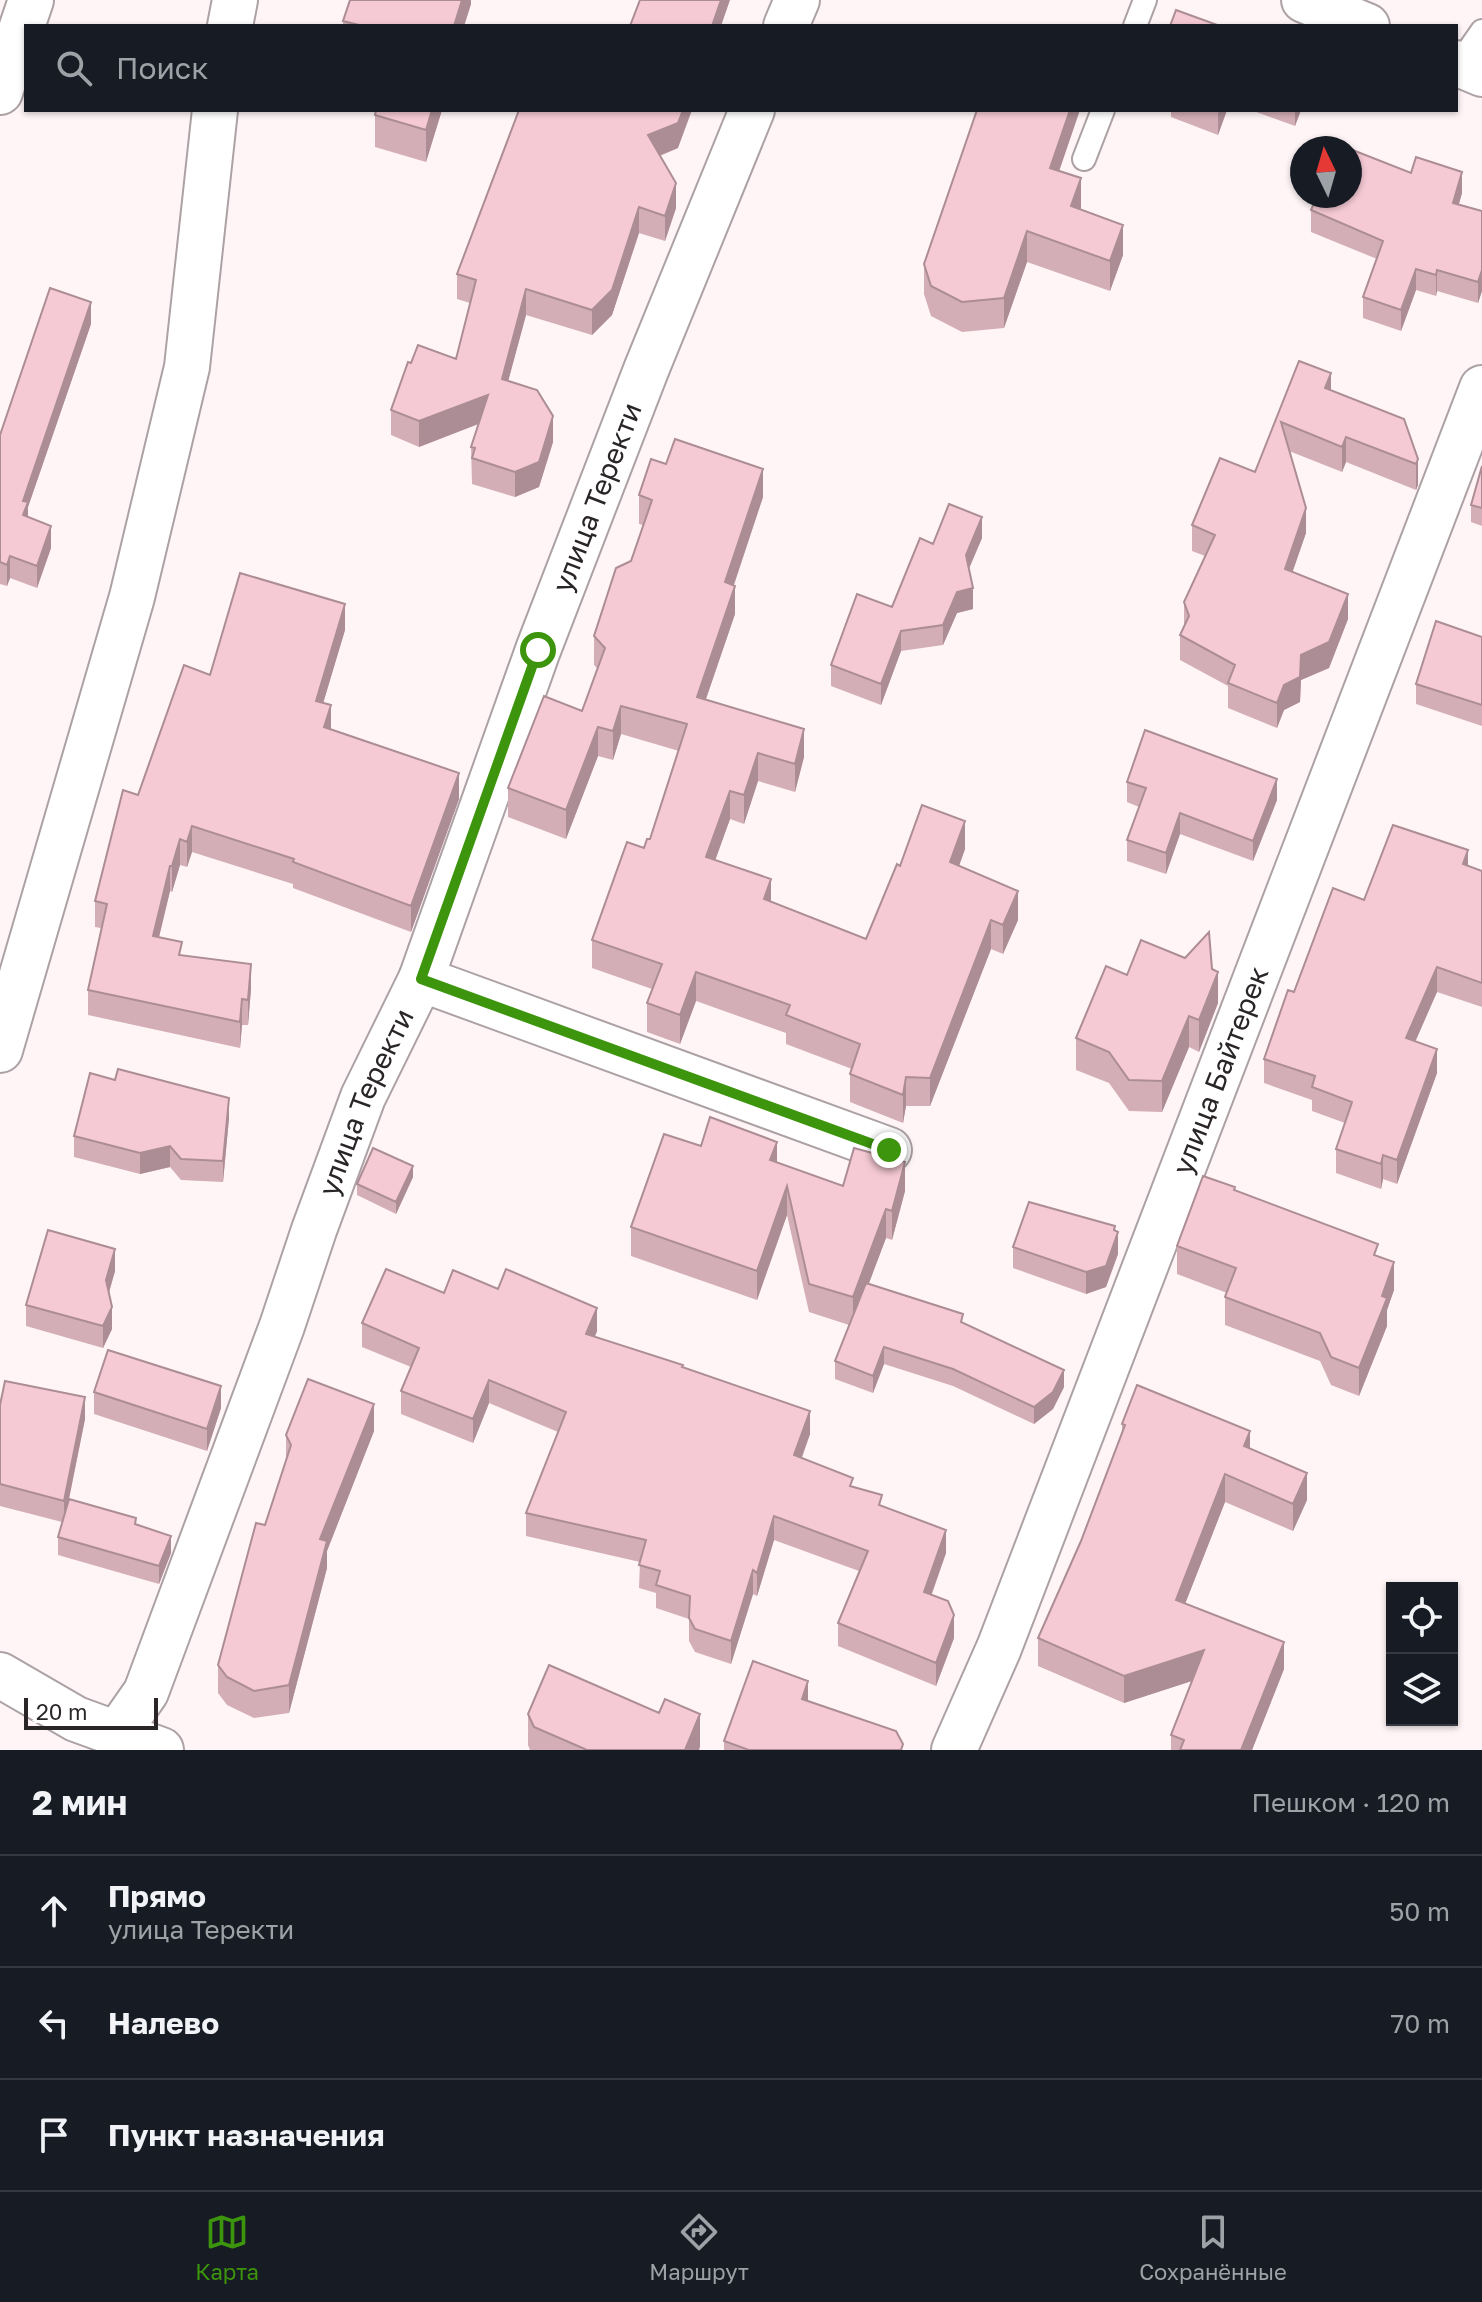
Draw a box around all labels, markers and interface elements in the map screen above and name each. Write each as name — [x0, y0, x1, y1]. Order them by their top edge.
search box — [24, 24, 1458, 112]
icon: search — [52, 46, 96, 90]
text: Поиск — [116, 50, 208, 86]
north arrow — [1290, 136, 1362, 208]
street label: улица Теректи — [545, 398, 648, 597]
route start — [520, 632, 556, 668]
street label: улица Байтерек — [1165, 962, 1275, 1179]
street label: улица Теректи — [311, 1003, 420, 1200]
route end — [871, 1132, 907, 1168]
map controls — [1386, 1582, 1458, 1726]
button: locate — [1386, 1582, 1458, 1654]
button: layers — [1386, 1654, 1458, 1726]
scale bar — [24, 1694, 158, 1730]
text: 20 m — [36, 1698, 87, 1725]
text: 2 мин — [32, 1782, 127, 1822]
text: Пешком · 120 m — [1251, 1787, 1450, 1818]
text: Прямо — [108, 1878, 206, 1914]
icon: ahead — [32, 1889, 76, 1933]
text: 50 m — [1389, 1896, 1450, 1927]
text: улица Теректи — [108, 1914, 294, 1945]
icon: left — [32, 2001, 76, 2045]
text: Налево — [108, 2005, 219, 2041]
text: 70 m — [1391, 2008, 1450, 2039]
icon: arrive — [32, 2113, 76, 2157]
text: Пункт назначения — [108, 2117, 385, 2153]
tab: Карта — [195, 2210, 259, 2285]
tab: Маршрут — [649, 2210, 749, 2285]
tab: Сохранённые — [1139, 2210, 1287, 2285]

